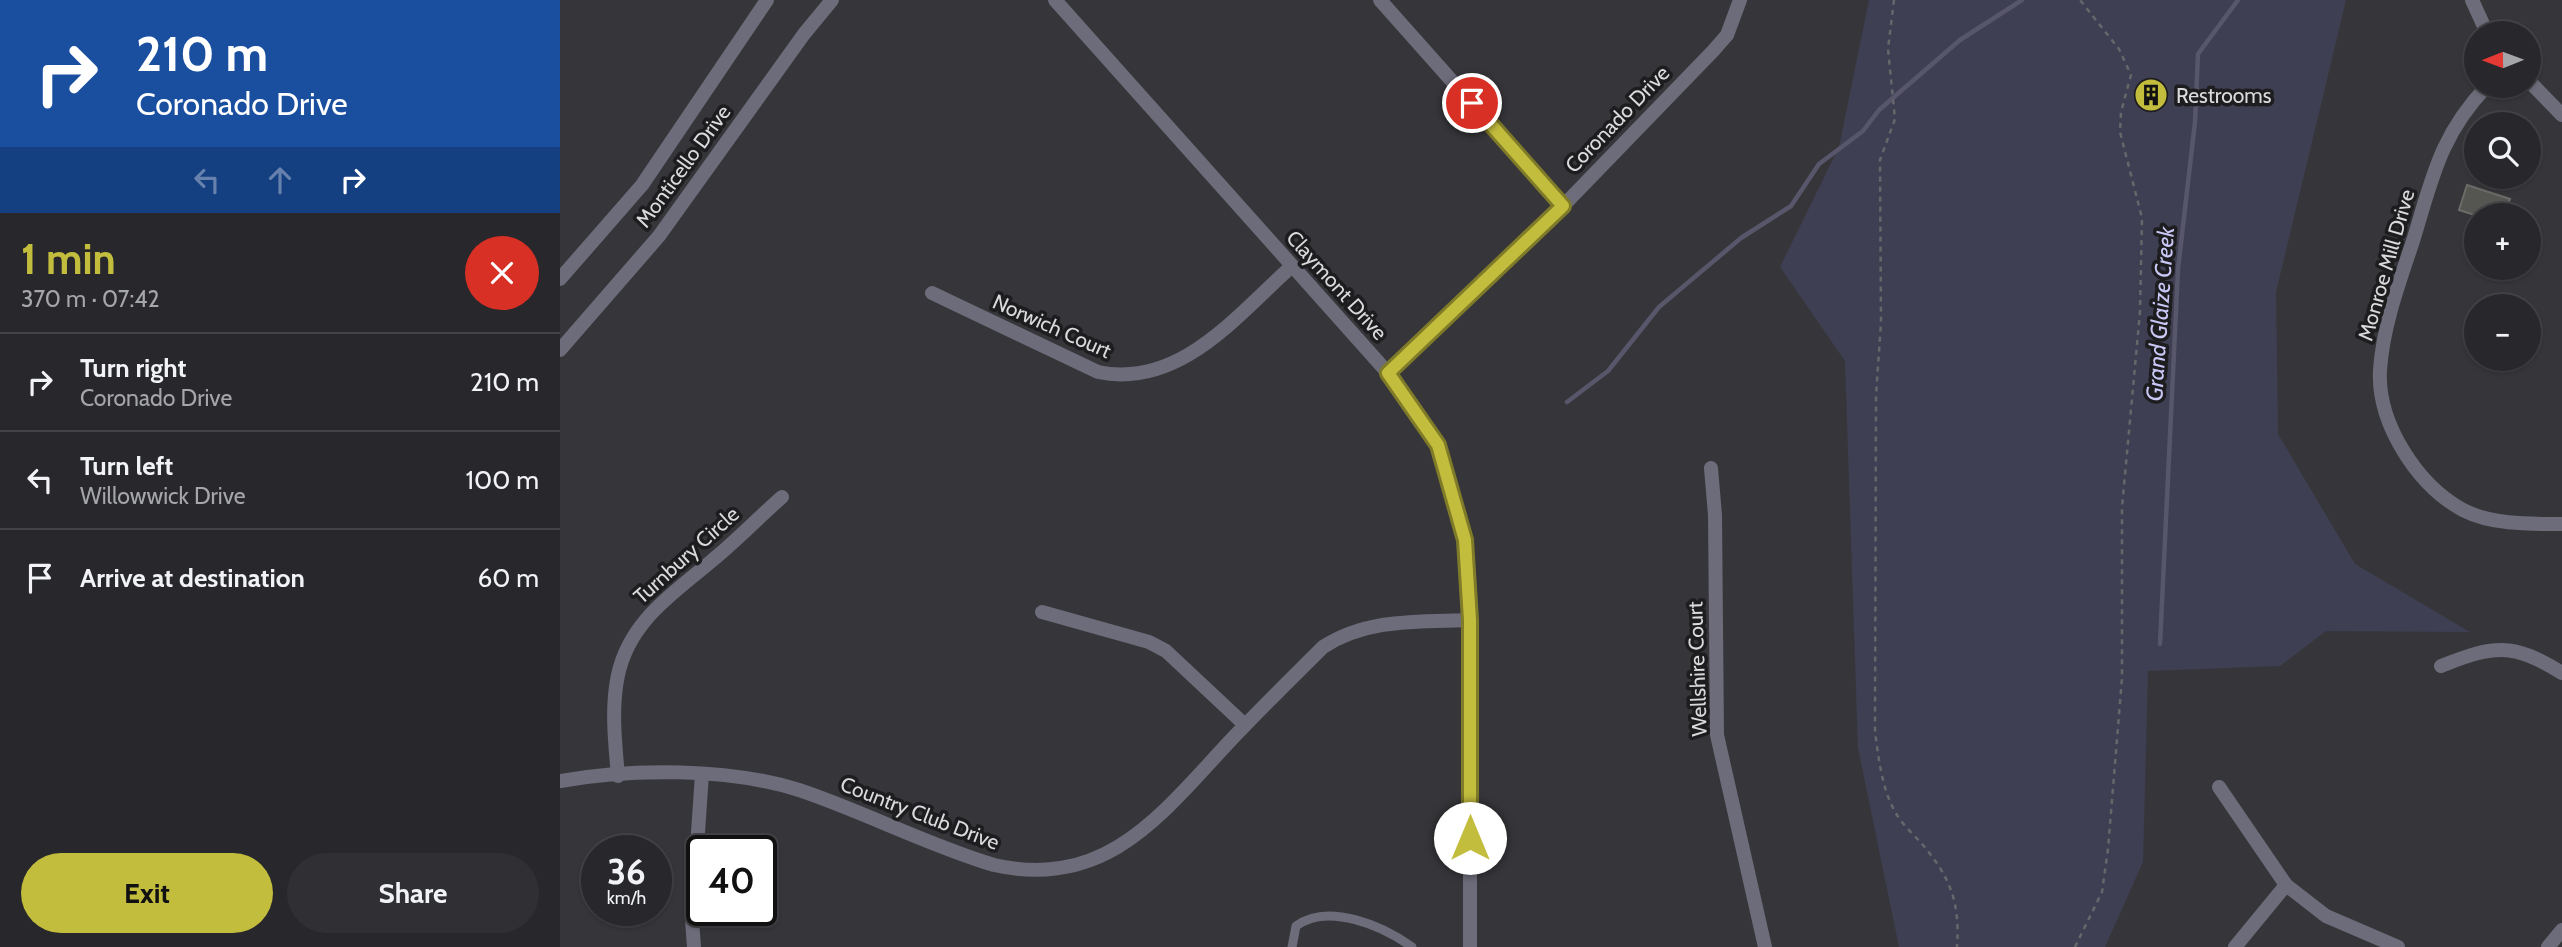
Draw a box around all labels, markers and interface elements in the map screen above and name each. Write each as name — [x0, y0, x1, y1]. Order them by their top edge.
north arrow — [2464, 21, 2541, 98]
map controls — [2464, 21, 2541, 371]
text: 210 m — [136, 24, 268, 83]
icon: right — [21, 28, 112, 119]
street label: Coronado Drive — [1560, 60, 1674, 178]
pin — [1442, 73, 1502, 133]
building icon: Restrooms — [2132, 76, 2170, 114]
place label: Restrooms — [2176, 83, 2272, 108]
text: Coronado Drive — [136, 84, 348, 123]
icon: arrive — [1453, 84, 1491, 122]
street label: Monticello Drive — [630, 100, 736, 232]
button: search — [2464, 112, 2541, 189]
icon: left — [188, 161, 226, 199]
icon: ahead — [261, 161, 299, 199]
icon: right — [334, 161, 372, 199]
street label: Monroe Mill Drive — [2352, 186, 2420, 344]
button: + — [2464, 203, 2541, 280]
street label: Claymont Drive — [1281, 225, 1393, 345]
water label: Grand Glaize Creek — [2140, 225, 2180, 402]
text: 1 min — [21, 233, 116, 285]
button: close — [465, 236, 539, 310]
text: 370 m · 07:42 — [21, 285, 160, 313]
street label: Norwich Court — [989, 289, 1115, 363]
button: − — [2464, 294, 2541, 371]
text: Turn right — [80, 352, 186, 384]
icon: right — [21, 363, 59, 401]
text: 210 m — [470, 366, 539, 398]
text: Coronado Drive — [80, 384, 232, 412]
text: Turn left — [80, 450, 173, 482]
icon: left — [21, 461, 59, 499]
text: 100 m — [466, 464, 539, 496]
text: Willowwick Drive — [80, 482, 246, 510]
street label: Turnbury Circle — [628, 501, 744, 609]
icon: arrive — [21, 559, 59, 597]
text: Arrive at destination — [80, 562, 305, 594]
text: 60 m — [477, 562, 539, 594]
street label: Wellshire Court — [1682, 601, 1712, 737]
street label: Country Club Drive — [837, 771, 1003, 855]
position arrow — [1433, 801, 1507, 875]
speed limit sign: 40 — [686, 835, 777, 926]
text: 36 — [607, 850, 646, 893]
button: Exit — [21, 853, 273, 933]
button: Share — [287, 853, 539, 933]
text: km/h — [607, 887, 646, 909]

